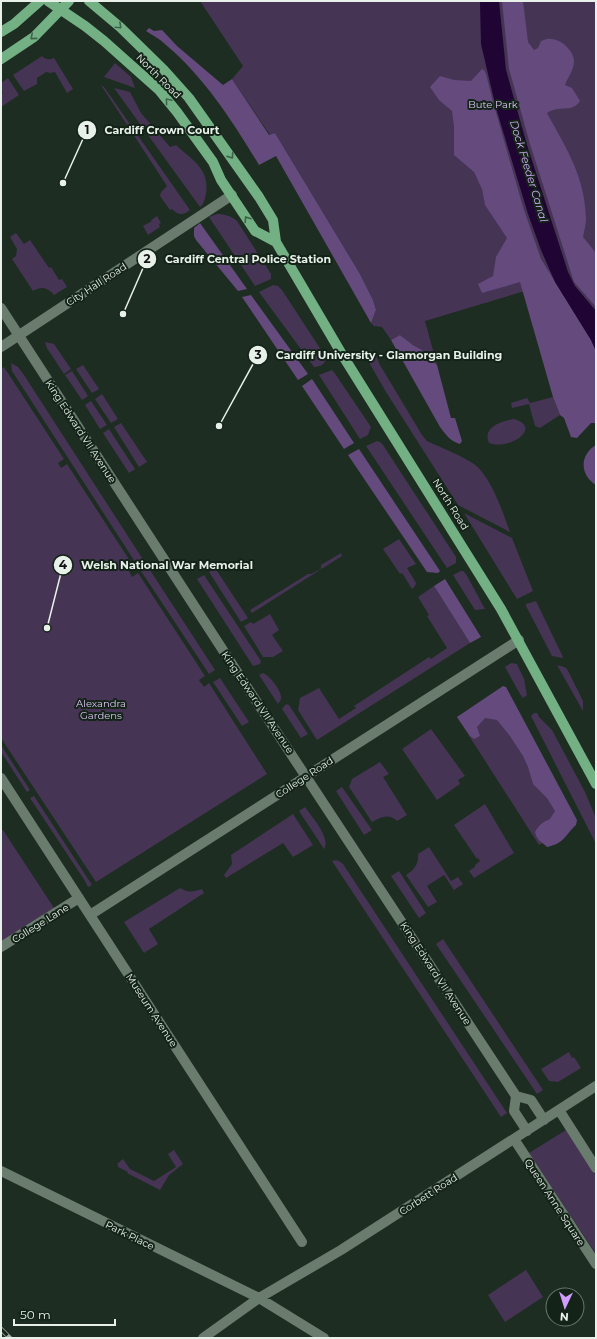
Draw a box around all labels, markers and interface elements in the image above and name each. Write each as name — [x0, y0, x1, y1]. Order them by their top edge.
one-way arrow — [114, 21, 122, 29]
one-way arrow — [30, 33, 38, 40]
street label: North Road — [133, 51, 184, 102]
park label: Bute Park — [468, 98, 518, 111]
one-way arrow — [166, 99, 173, 106]
callout: Cardiff Crown Court — [77, 118, 227, 141]
water label: Dock Feeder Canal — [507, 118, 551, 224]
text: 1 — [85, 122, 89, 137]
text: Cardiff Crown Court — [105, 123, 220, 137]
one-way arrow — [226, 151, 233, 158]
one-way arrow — [244, 216, 252, 223]
callout: Cardiff Central Police Station — [137, 248, 339, 271]
text: 2 — [143, 251, 151, 266]
text: Cardiff Central Police Station — [165, 252, 331, 266]
street label: City Hall Road — [64, 260, 129, 309]
callout: Cardiff University - Glamorgan Building — [248, 343, 510, 366]
text: 3 — [253, 347, 262, 362]
text: Cardiff University - Glamorgan Building — [276, 348, 502, 362]
street label: King Edward VII Avenue — [42, 377, 119, 485]
street label: North Road — [430, 476, 471, 532]
callout: Welsh National War Memorial — [53, 553, 261, 576]
text: 4 — [59, 557, 68, 572]
text: Welsh National War Memorial — [81, 558, 253, 572]
street label: King Edward VII Avenue — [219, 649, 297, 756]
park label: Alexandra Gardens — [76, 697, 126, 722]
street label: College Road — [273, 754, 336, 801]
street label: College Lane — [9, 901, 71, 946]
street label: King Edward VII Avenue — [397, 919, 474, 1027]
street label: Museum Avenue — [123, 971, 180, 1049]
street label: Queen Anne Square — [522, 1156, 588, 1248]
street label: Corbett Road — [397, 1171, 460, 1218]
street label: Park Place — [103, 1218, 156, 1253]
north arrow — [545, 1287, 585, 1327]
scale bar — [14, 1301, 115, 1327]
text: 50 m — [20, 1307, 51, 1322]
text: N — [559, 1310, 569, 1324]

